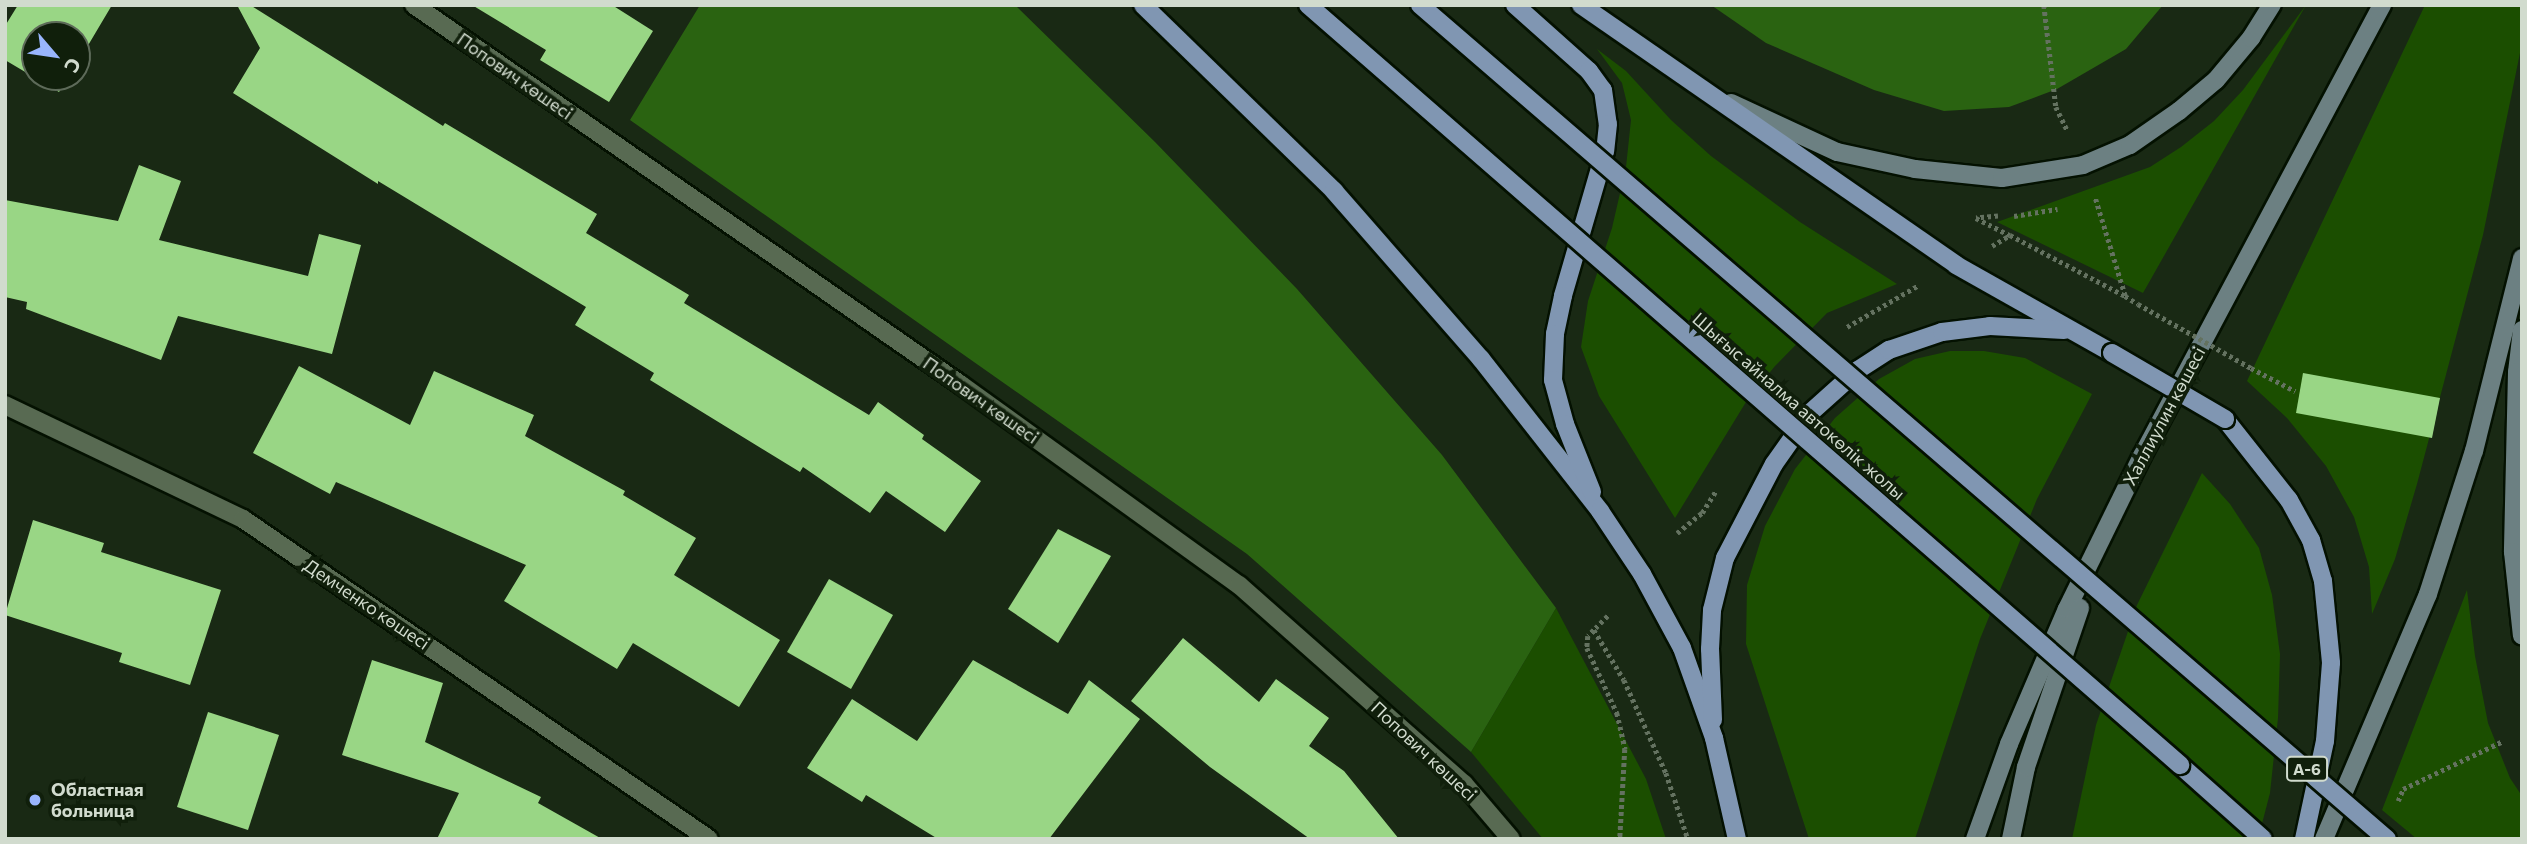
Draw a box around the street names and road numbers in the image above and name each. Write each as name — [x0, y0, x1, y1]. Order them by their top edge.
street label: Попович көшесі — [453, 28, 577, 124]
street label: Шығыс айналма автокөлік жолы — [1688, 308, 1910, 504]
street label: Халлиулин көшесі — [2118, 343, 2210, 489]
street label: Попович көшесі — [919, 352, 1043, 448]
street label: Демченко көшесі — [300, 554, 434, 654]
street label: Попович көшесі — [1367, 697, 1481, 805]
road number: A-6 — [2286, 756, 2328, 782]

